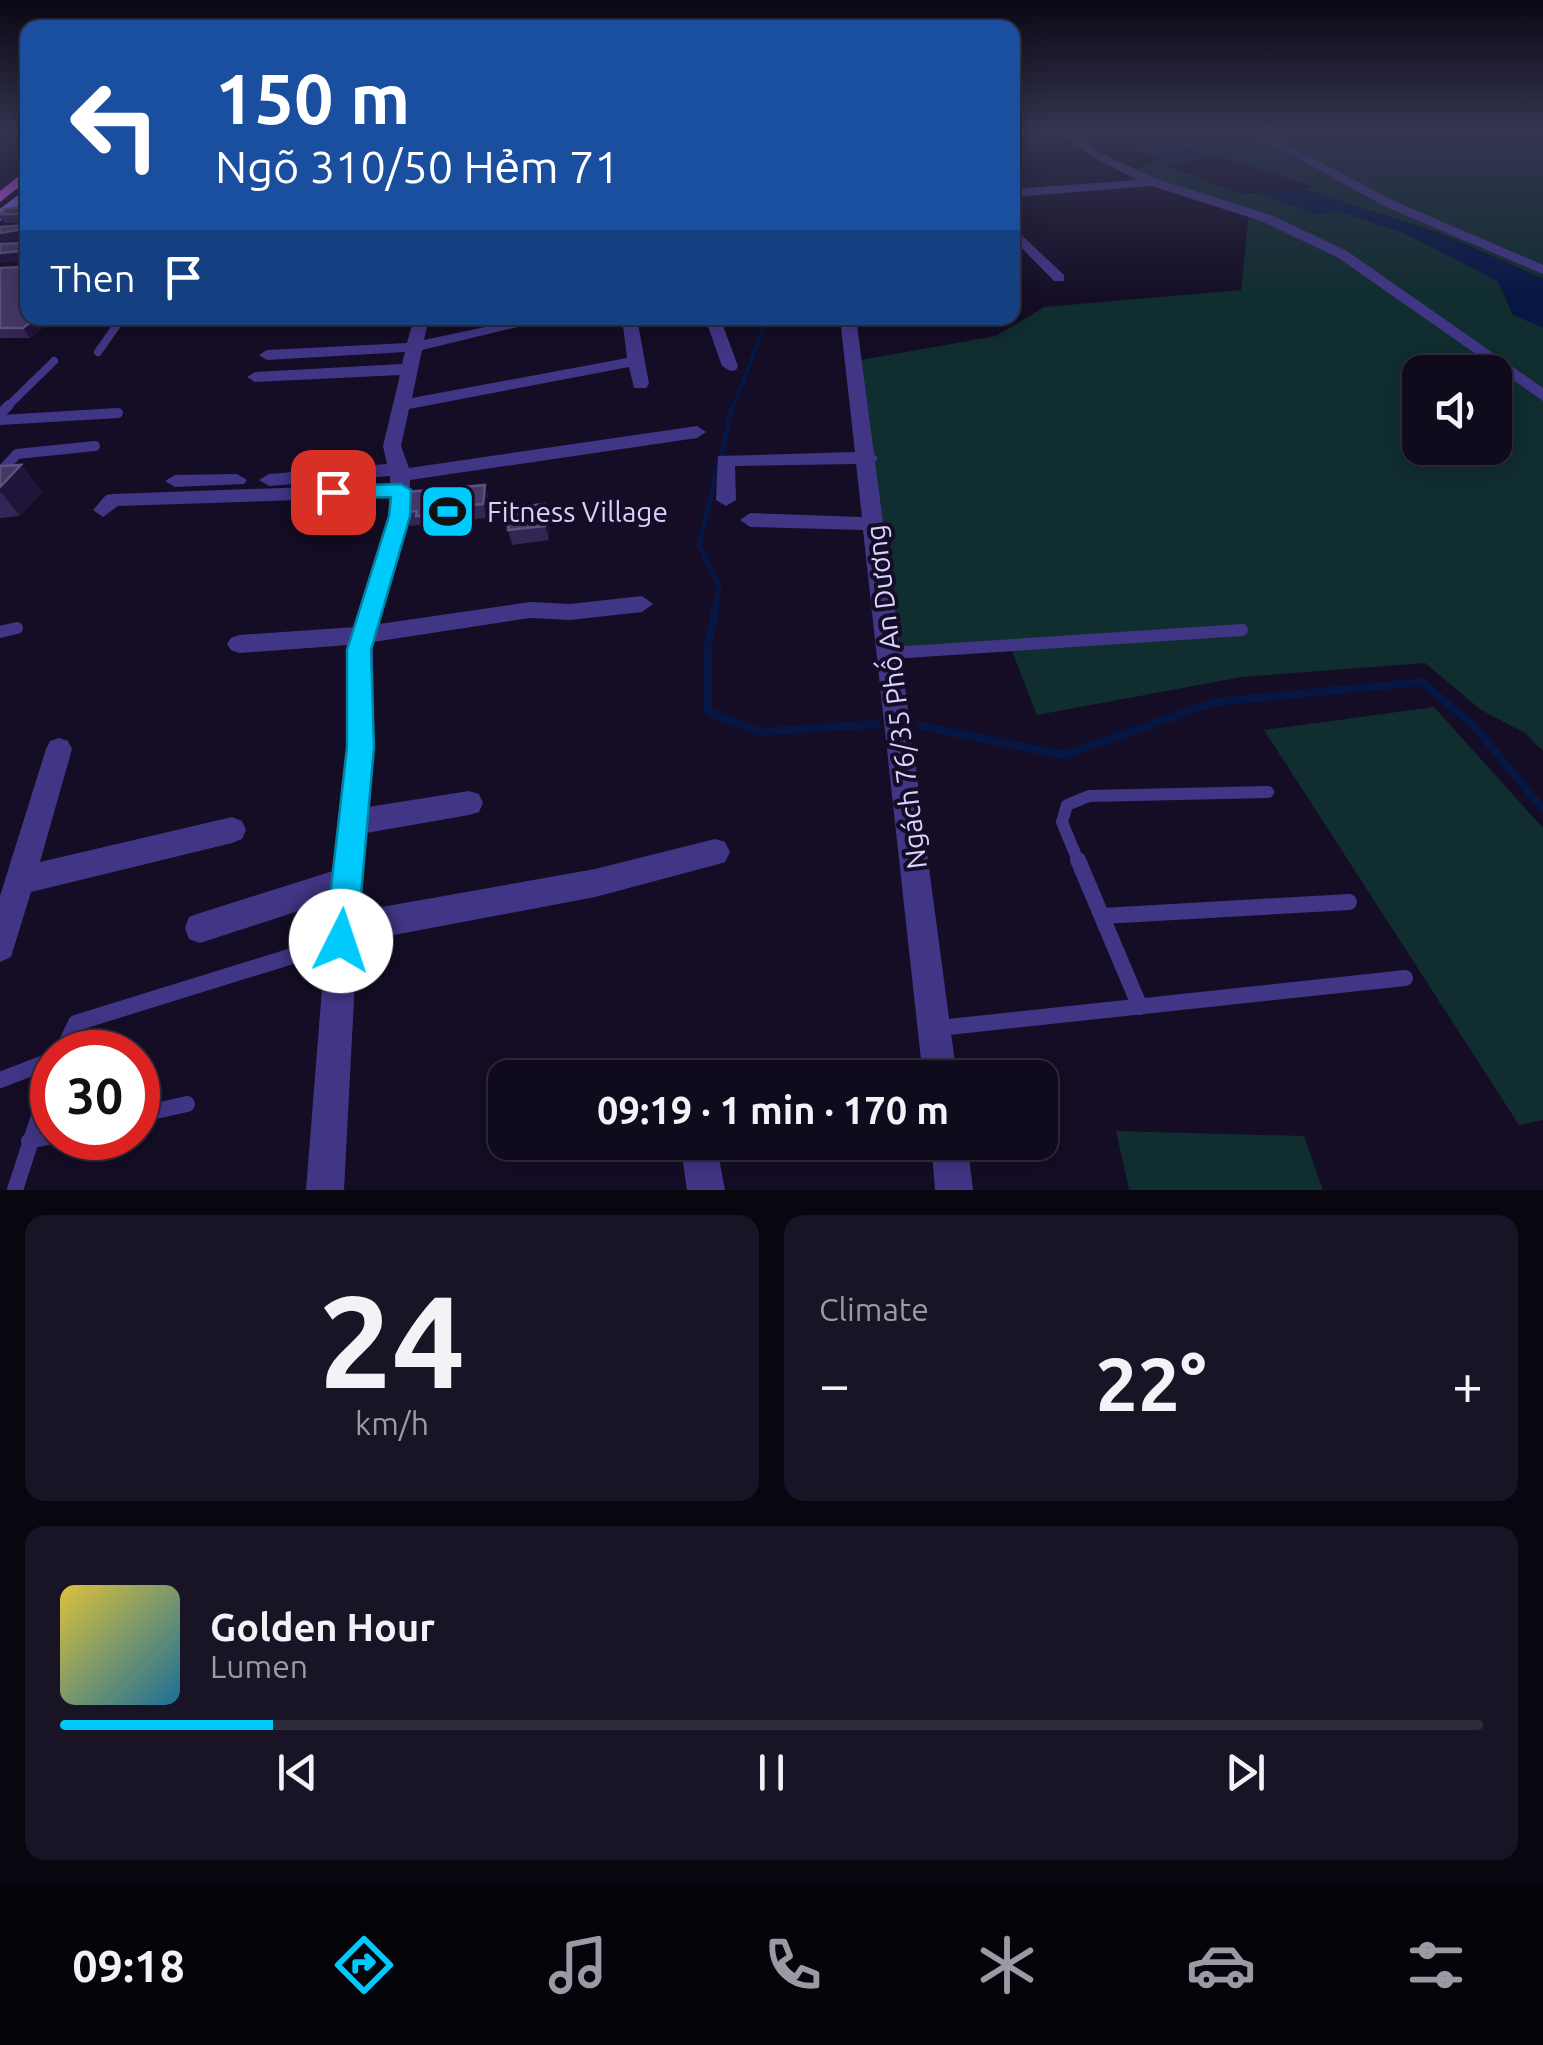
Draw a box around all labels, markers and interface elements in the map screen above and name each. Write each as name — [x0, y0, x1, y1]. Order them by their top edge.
text: 150 m — [215, 59, 410, 137]
icon: left — [50, 60, 180, 190]
text: Ngõ 310/50 Hẻm 71 — [215, 141, 620, 192]
icon: arrive — [156, 250, 211, 305]
text: Then — [50, 257, 136, 299]
map controls — [1402, 355, 1512, 465]
button: sound — [1402, 355, 1512, 465]
pin — [291, 450, 376, 535]
icon: arrive — [306, 465, 361, 520]
sports icon: Fitness Village — [418, 482, 478, 542]
place label: Fitness Village — [487, 496, 668, 527]
street label: Ngách 76/35 Phố An Dương — [856, 523, 932, 871]
position arrow — [289, 889, 393, 993]
speed limit sign: 30 — [30, 1030, 160, 1160]
text: 09:19 · 1 min · 170 m — [597, 1089, 949, 1131]
text: 24 — [319, 1267, 465, 1413]
text: Climate — [819, 1291, 929, 1327]
text: 22° — [1095, 1341, 1207, 1425]
text: − — [819, 1353, 850, 1414]
text: + — [1452, 1353, 1483, 1414]
text: km/h — [355, 1405, 429, 1441]
text: Golden Hour — [210, 1606, 435, 1648]
text: Lumen — [210, 1648, 308, 1684]
icon: previous — [270, 1745, 325, 1800]
icon: pause — [744, 1745, 799, 1800]
icon: next — [1218, 1745, 1273, 1800]
icon: directions — [329, 1930, 399, 2000]
icon: music — [543, 1930, 613, 2000]
icon: phone — [758, 1930, 828, 2000]
icon: climate — [972, 1930, 1042, 2000]
icon: car — [1186, 1930, 1256, 2000]
icon: filters — [1401, 1930, 1471, 2000]
text: 09:18 — [72, 1940, 185, 1991]

